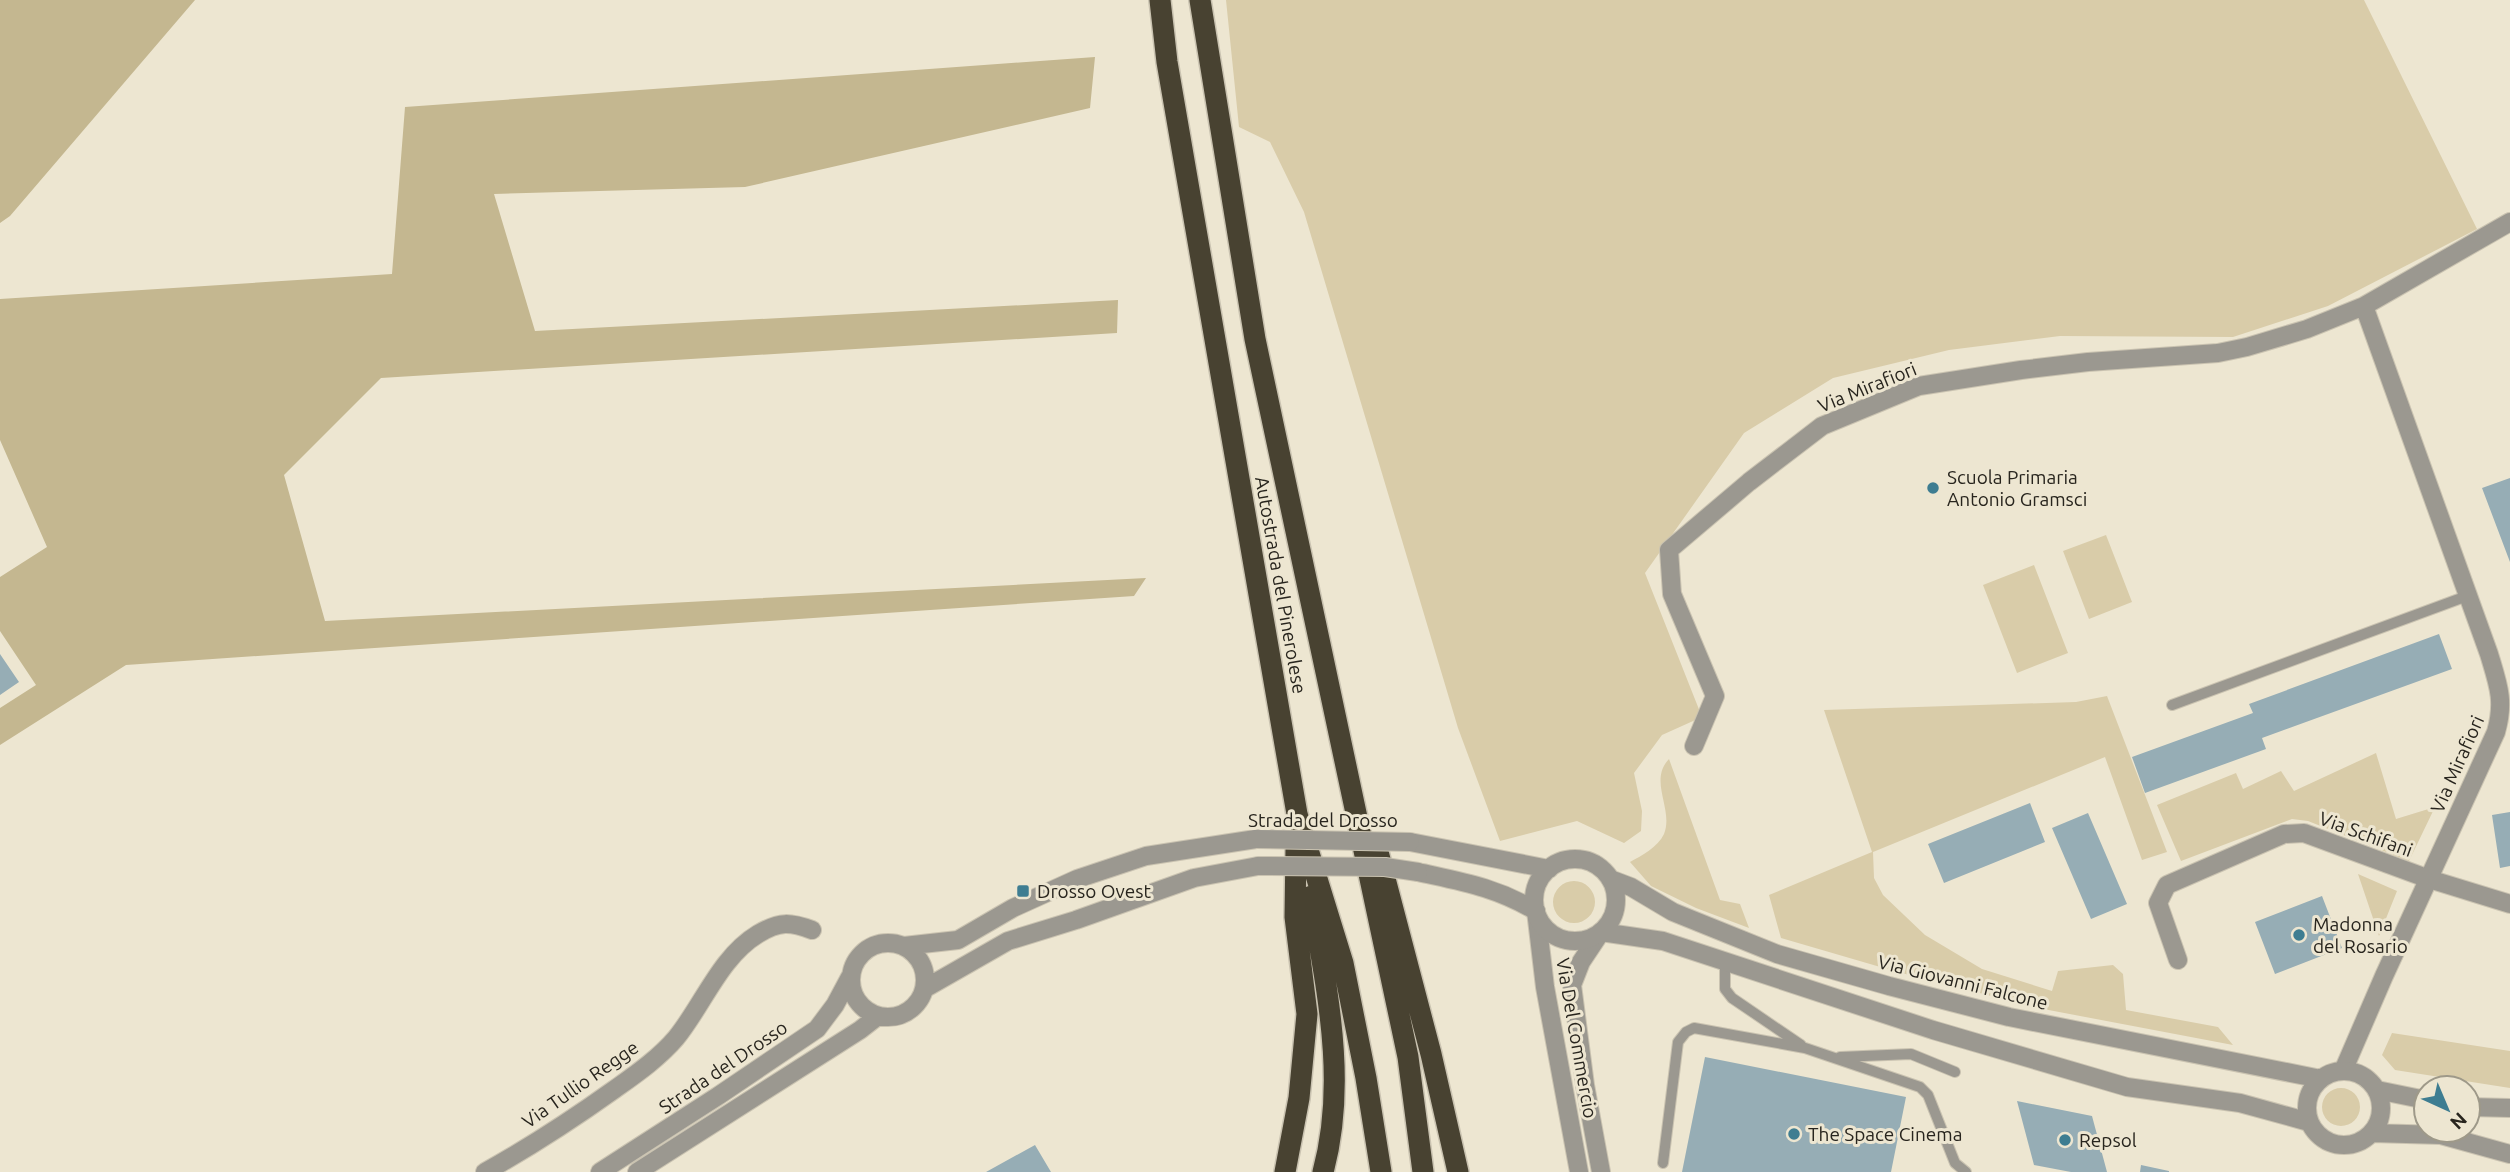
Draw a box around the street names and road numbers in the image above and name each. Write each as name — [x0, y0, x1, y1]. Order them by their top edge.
street label: Via Mirafiori — [1815, 357, 1919, 417]
street label: Autostrada del Pinerolese — [1251, 475, 1311, 695]
street label: Via Mirafiori — [2426, 712, 2488, 816]
street label: Via Schifani — [2316, 807, 2416, 861]
street label: Strada del Drosso — [1248, 809, 1398, 831]
street label: Via Giovanni Falcone — [1876, 950, 2050, 1014]
street label: Via Del Commercio — [1552, 956, 1602, 1120]
street label: Strada del Drosso — [655, 1016, 791, 1118]
street label: Via Tullio Regge — [518, 1036, 642, 1132]

